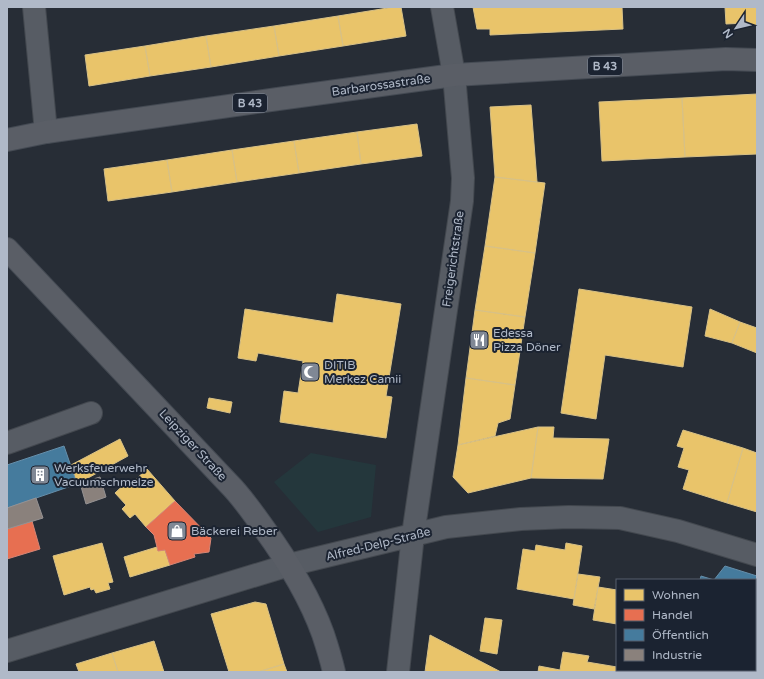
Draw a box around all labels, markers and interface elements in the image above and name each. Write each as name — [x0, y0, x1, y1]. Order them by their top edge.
north arrow — [716, 8, 756, 48]
text: N — [720, 26, 736, 41]
road number: B 43 — [588, 57, 622, 75]
street label: Barbarossastraße — [331, 71, 432, 99]
road number: B 43 — [233, 94, 267, 112]
street label: Freigerichtstraße — [439, 210, 467, 308]
place label: Edessa Pizza Döner — [493, 326, 561, 354]
restaurant icon: Edessa Pizza Döner — [468, 329, 490, 351]
place label: DITIB Merkez Camii — [324, 358, 401, 386]
mosque icon: DITIB Merkez Camii — [299, 361, 321, 383]
street label: Leipziger Straße — [156, 406, 230, 484]
place label: Werksfeuerwehr Vacuumschmelze — [54, 461, 154, 489]
building icon: Werksfeuerwehr Vacuumschmelze — [29, 464, 51, 486]
shop icon: Bäckerei Reber — [166, 520, 188, 542]
place label: Bäckerei Reber — [191, 524, 278, 538]
street label: Alfred-Delp-Straße — [324, 524, 432, 564]
legend — [616, 579, 756, 671]
text: Wohnen — [652, 588, 700, 602]
text: Handel — [652, 608, 692, 622]
text: Öffentlich — [652, 628, 709, 642]
text: Industrie — [652, 648, 702, 662]

